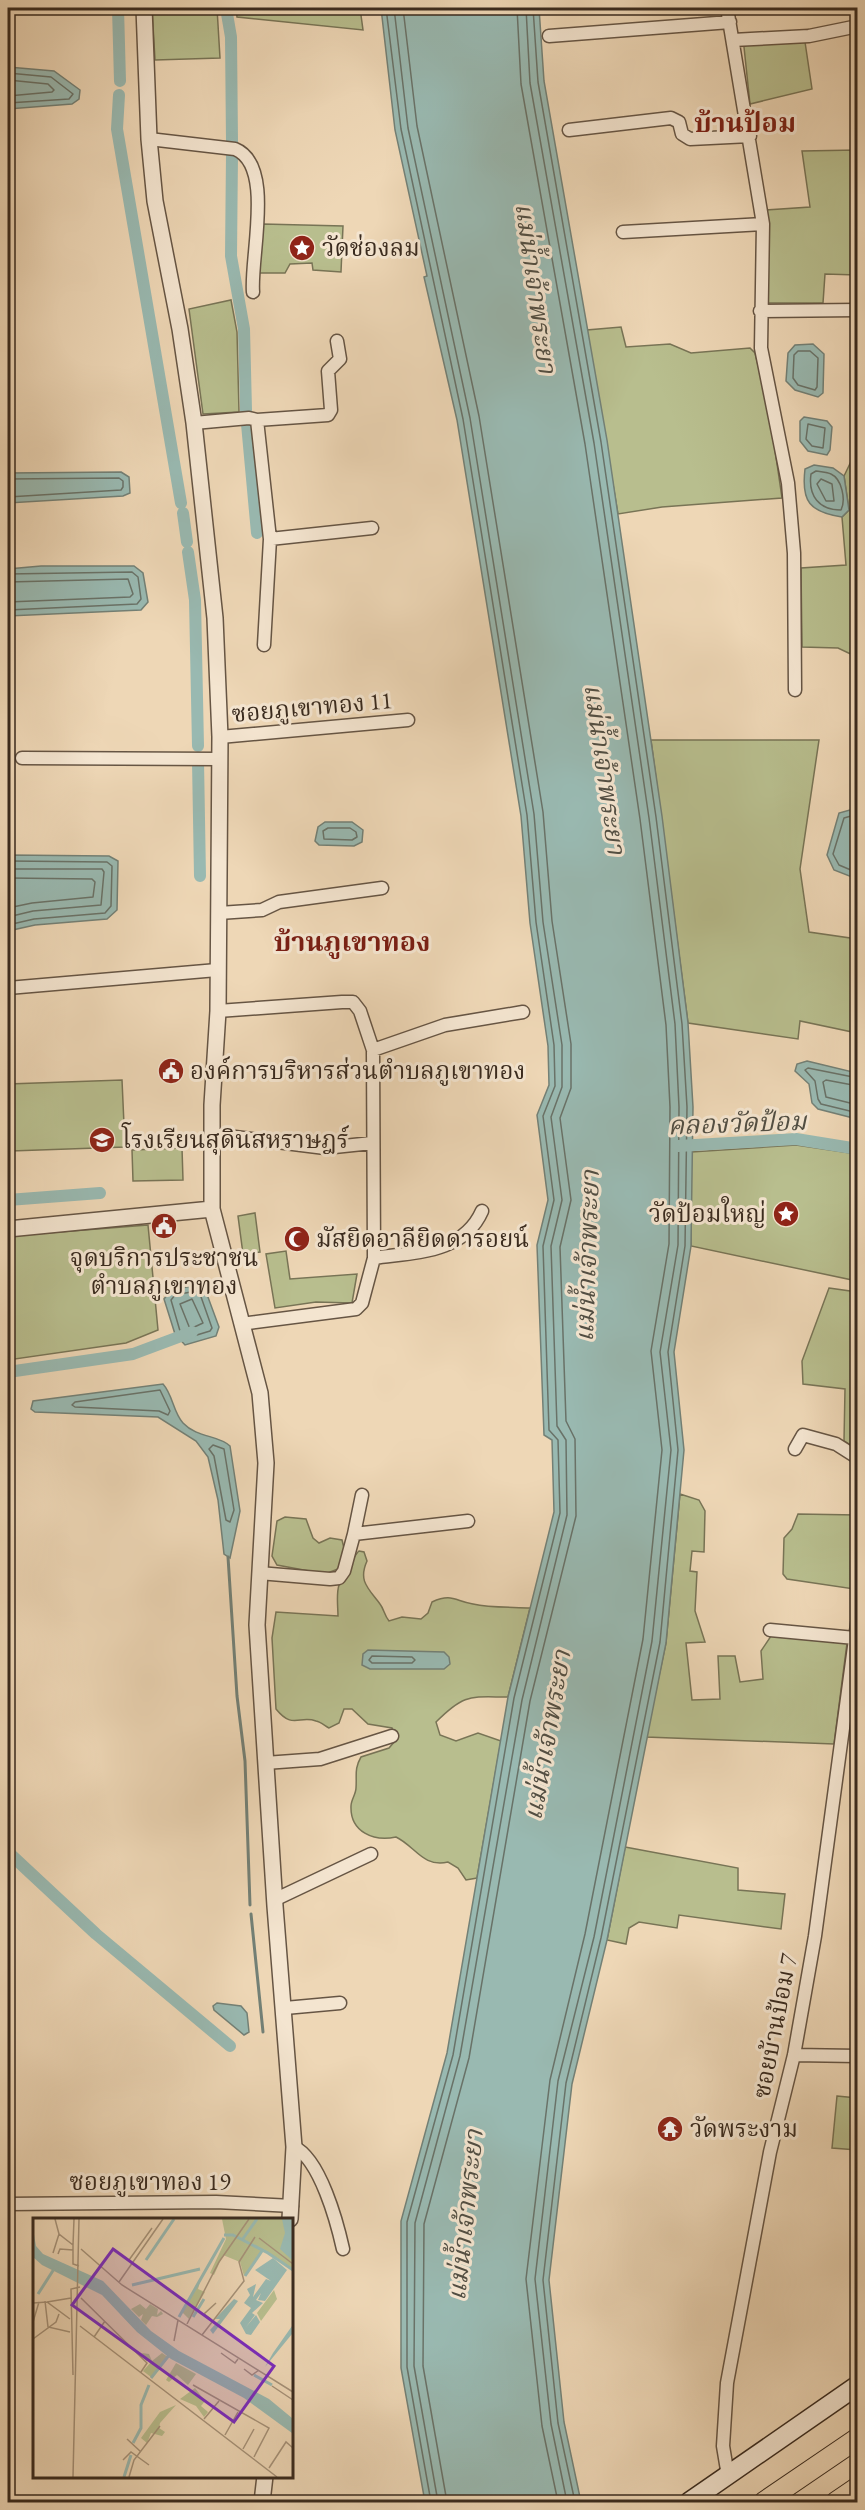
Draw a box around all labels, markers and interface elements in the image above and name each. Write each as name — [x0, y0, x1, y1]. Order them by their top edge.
district label: บ้านป้อม — [694, 105, 796, 140]
water label: แม่น้ำเจ้าพระยา — [507, 200, 567, 377]
place label: วัดช่องลม — [322, 232, 420, 263]
place icon: วัดช่องลม — [287, 233, 317, 263]
water label: แม่น้ำเจ้าพระยา — [576, 681, 636, 858]
street label: ซอยภูเขาทอง 11 — [230, 684, 394, 729]
district label: บ้านภูเขาทอง — [274, 924, 430, 960]
place label: องค์การบริหารส่วนตำบลภูเขาทอง — [190, 1055, 525, 1086]
public building icon: องค์การบริหารส่วนตำบลภูเขาทอง — [156, 1056, 186, 1086]
water label: คลองวัดป้อม — [667, 1104, 808, 1142]
place label: โรงเรียนสุดินสหราษฎร์ — [121, 1122, 349, 1155]
school or university icon: โรงเรียนสุดินสหราษฎร์ — [87, 1125, 117, 1155]
water label: แม่น้ำเจ้าพระยา — [565, 1168, 607, 1342]
place label: วัดป้อมใหญ่ — [649, 1196, 766, 1229]
place icon: วัดป้อมใหญ่ — [771, 1199, 801, 1229]
public building icon: จุดบริการประชาชน ตำบลภูเขาทอง — [149, 1211, 179, 1241]
place label: มัสยิดอาลียิดดารอยน์ — [316, 1223, 529, 1254]
mosque icon: มัสยิดอาลียิดดารอยน์ — [282, 1224, 312, 1254]
place label: จุดบริการประชาชน ตำบลภูเขาทอง — [70, 1242, 258, 1301]
water label: แม่น้ำเจ้าพระยา — [513, 1646, 579, 1823]
street label: ซอยบ้านป้อม 7 — [745, 1950, 804, 2101]
place label: วัดพระงาม — [690, 2113, 798, 2144]
temple icon: วัดพระงาม — [655, 2114, 685, 2144]
water label: แม่น้ำเจ้าพระยา — [437, 2126, 491, 2302]
street label: ซอยภูเขาทอง 19 — [69, 2166, 231, 2197]
inset map — [33, 2218, 292, 2477]

